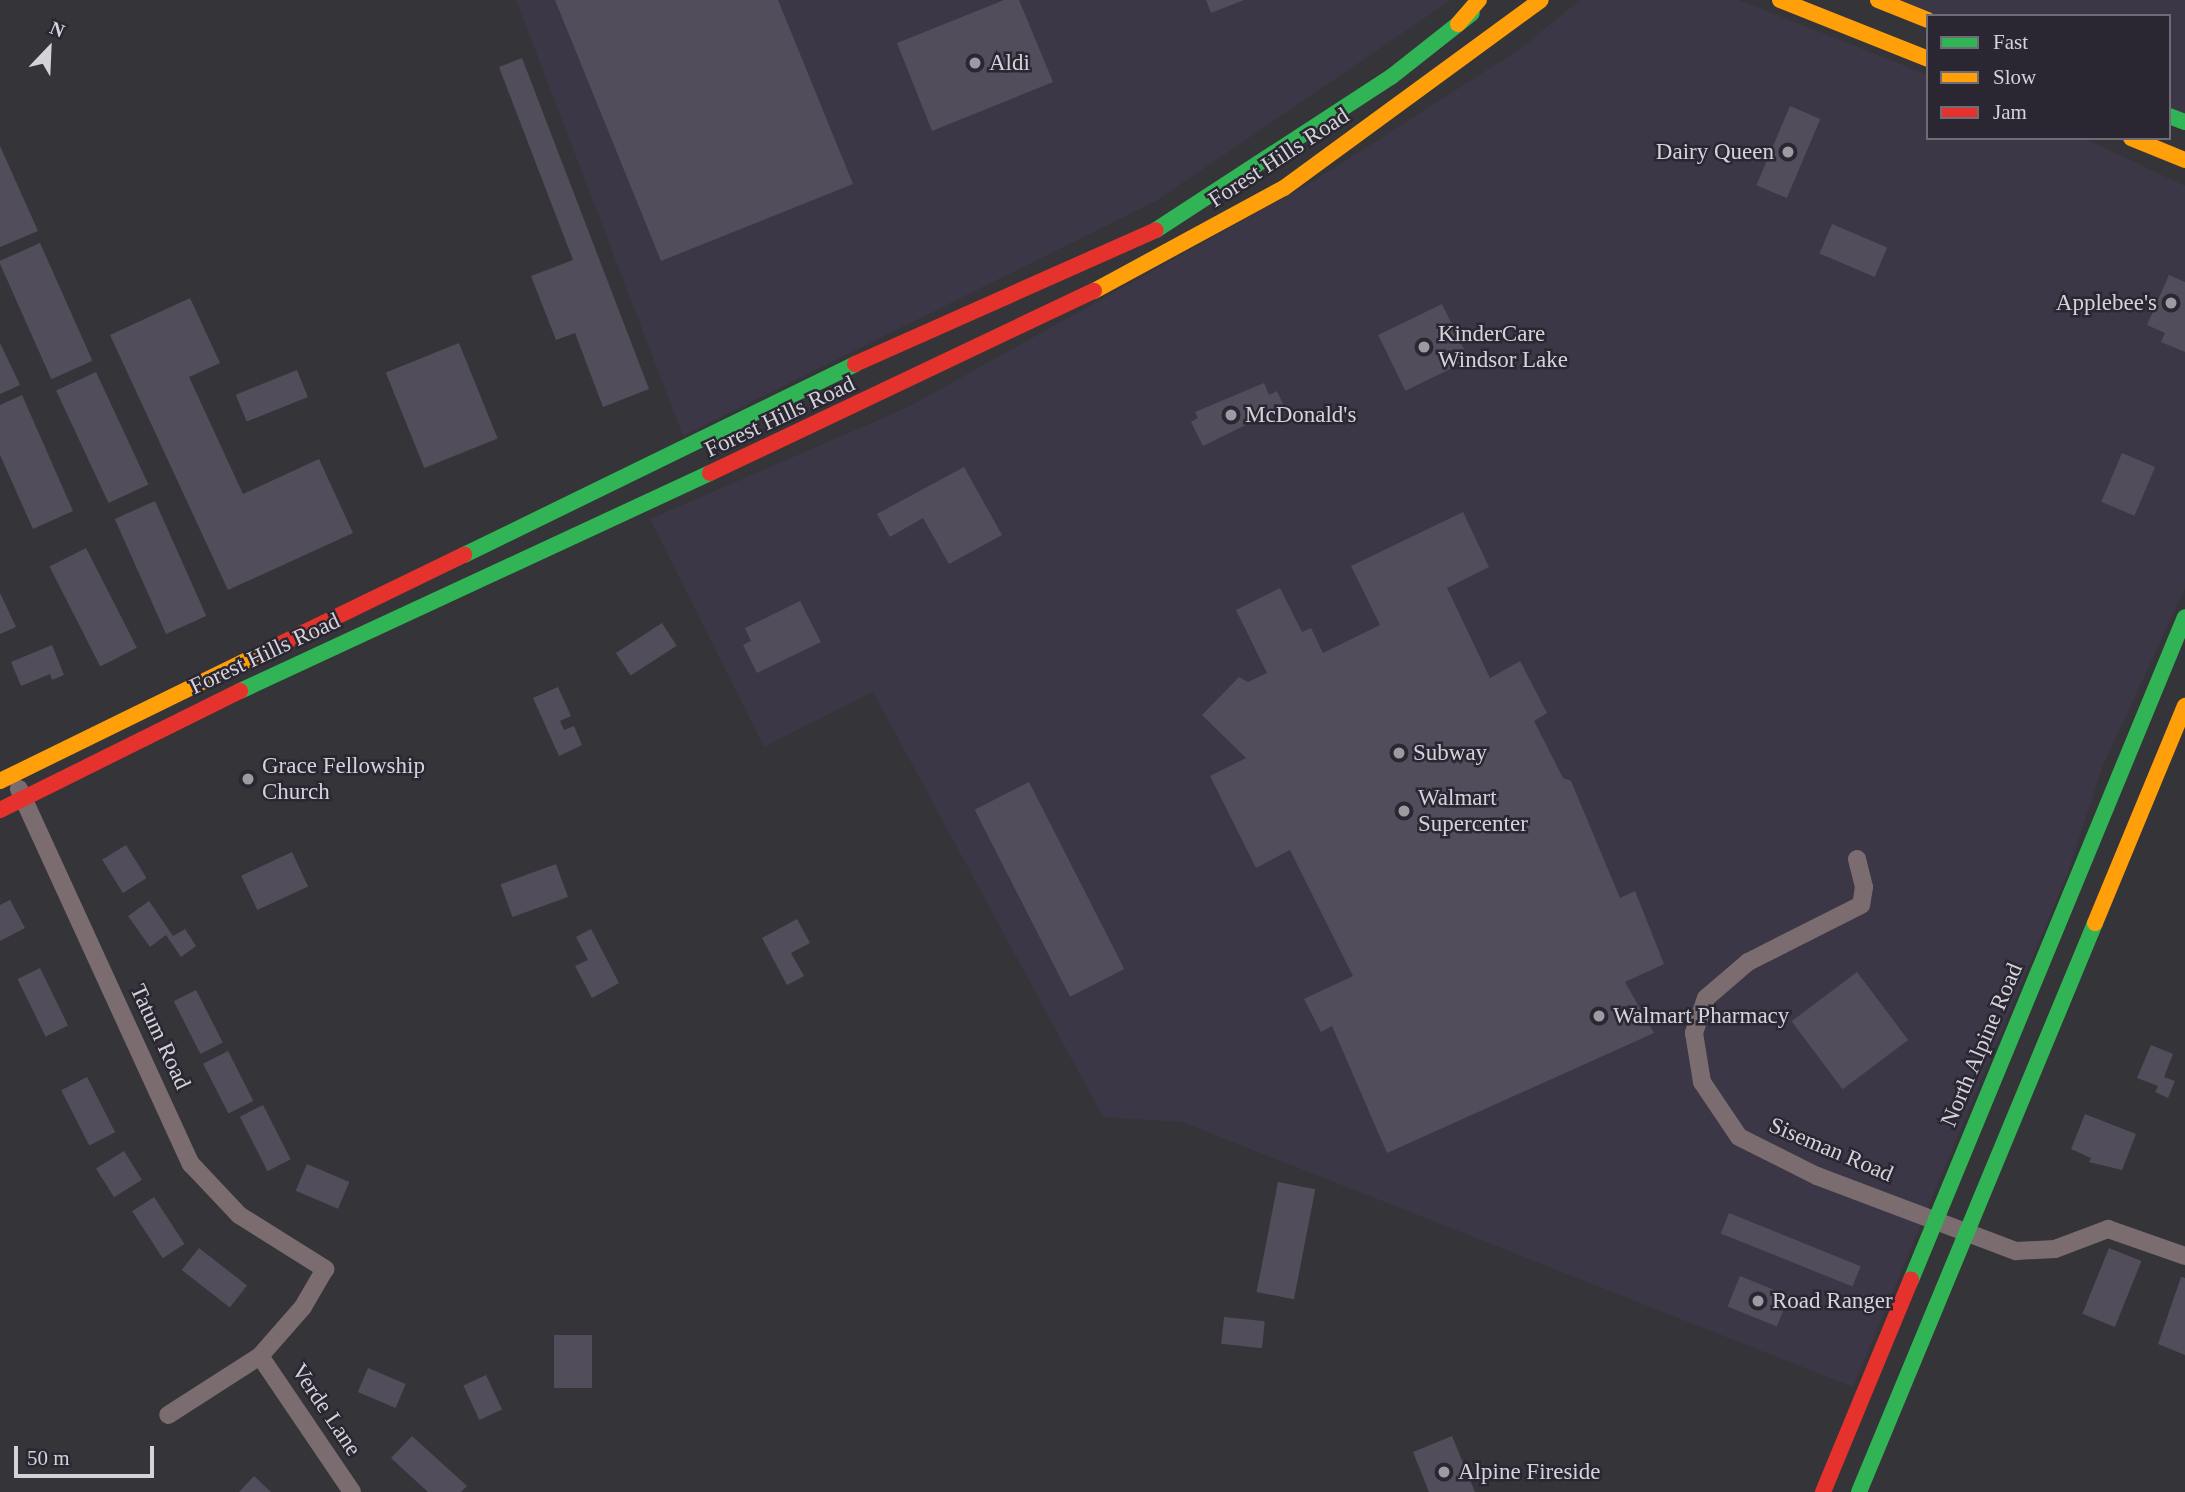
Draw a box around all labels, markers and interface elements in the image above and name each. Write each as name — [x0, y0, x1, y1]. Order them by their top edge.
north arrow — [14, 14, 84, 84]
legend — [1926, 14, 2171, 140]
text: N — [47, 17, 68, 42]
text: Fast — [1993, 30, 2028, 54]
place label: Aldi — [989, 49, 1030, 77]
marker: Aldi — [967, 55, 983, 71]
text: Slow — [1993, 65, 2036, 89]
text: Jam — [1993, 100, 2027, 124]
street label: Forest Hills Road — [1203, 102, 1355, 214]
place label: Dairy Queen — [1656, 138, 1774, 166]
marker: Dairy Queen — [1780, 144, 1796, 160]
place label: Applebee's — [2056, 289, 2157, 317]
marker: Applebee's — [2163, 295, 2179, 311]
place label: KinderCare Windsor Lake — [1438, 320, 1568, 374]
marker: KinderCare Windsor Lake — [1416, 339, 1432, 355]
street label: Forest Hills Road — [701, 370, 859, 464]
place label: McDonald's — [1245, 401, 1356, 429]
marker: McDonald's — [1223, 407, 1239, 423]
street label: Forest Hills Road — [186, 607, 344, 701]
place label: Subway — [1413, 739, 1487, 767]
marker: Subway — [1391, 745, 1407, 761]
place label: Grace Fellowship Church — [262, 752, 425, 806]
marker: Grace Fellowship Church — [240, 771, 256, 787]
place label: Walmart Supercenter — [1418, 784, 1528, 838]
marker: Walmart Supercenter — [1396, 803, 1412, 819]
street label: North Alpine Road — [1935, 958, 2029, 1132]
street label: Tatum Road — [124, 980, 196, 1094]
place label: Walmart Pharmacy — [1613, 1002, 1789, 1030]
marker: Walmart Pharmacy — [1591, 1008, 1607, 1024]
street label: Siseman Road — [1765, 1111, 1897, 1189]
place label: Road Ranger — [1772, 1287, 1893, 1315]
marker: Road Ranger — [1750, 1293, 1766, 1309]
street label: Verde Lane — [285, 1359, 367, 1461]
scale bar — [18, 1432, 158, 1476]
text: 50 m — [27, 1446, 70, 1470]
place label: Alpine Fireside — [1458, 1458, 1600, 1486]
marker: Alpine Fireside — [1436, 1464, 1452, 1480]

